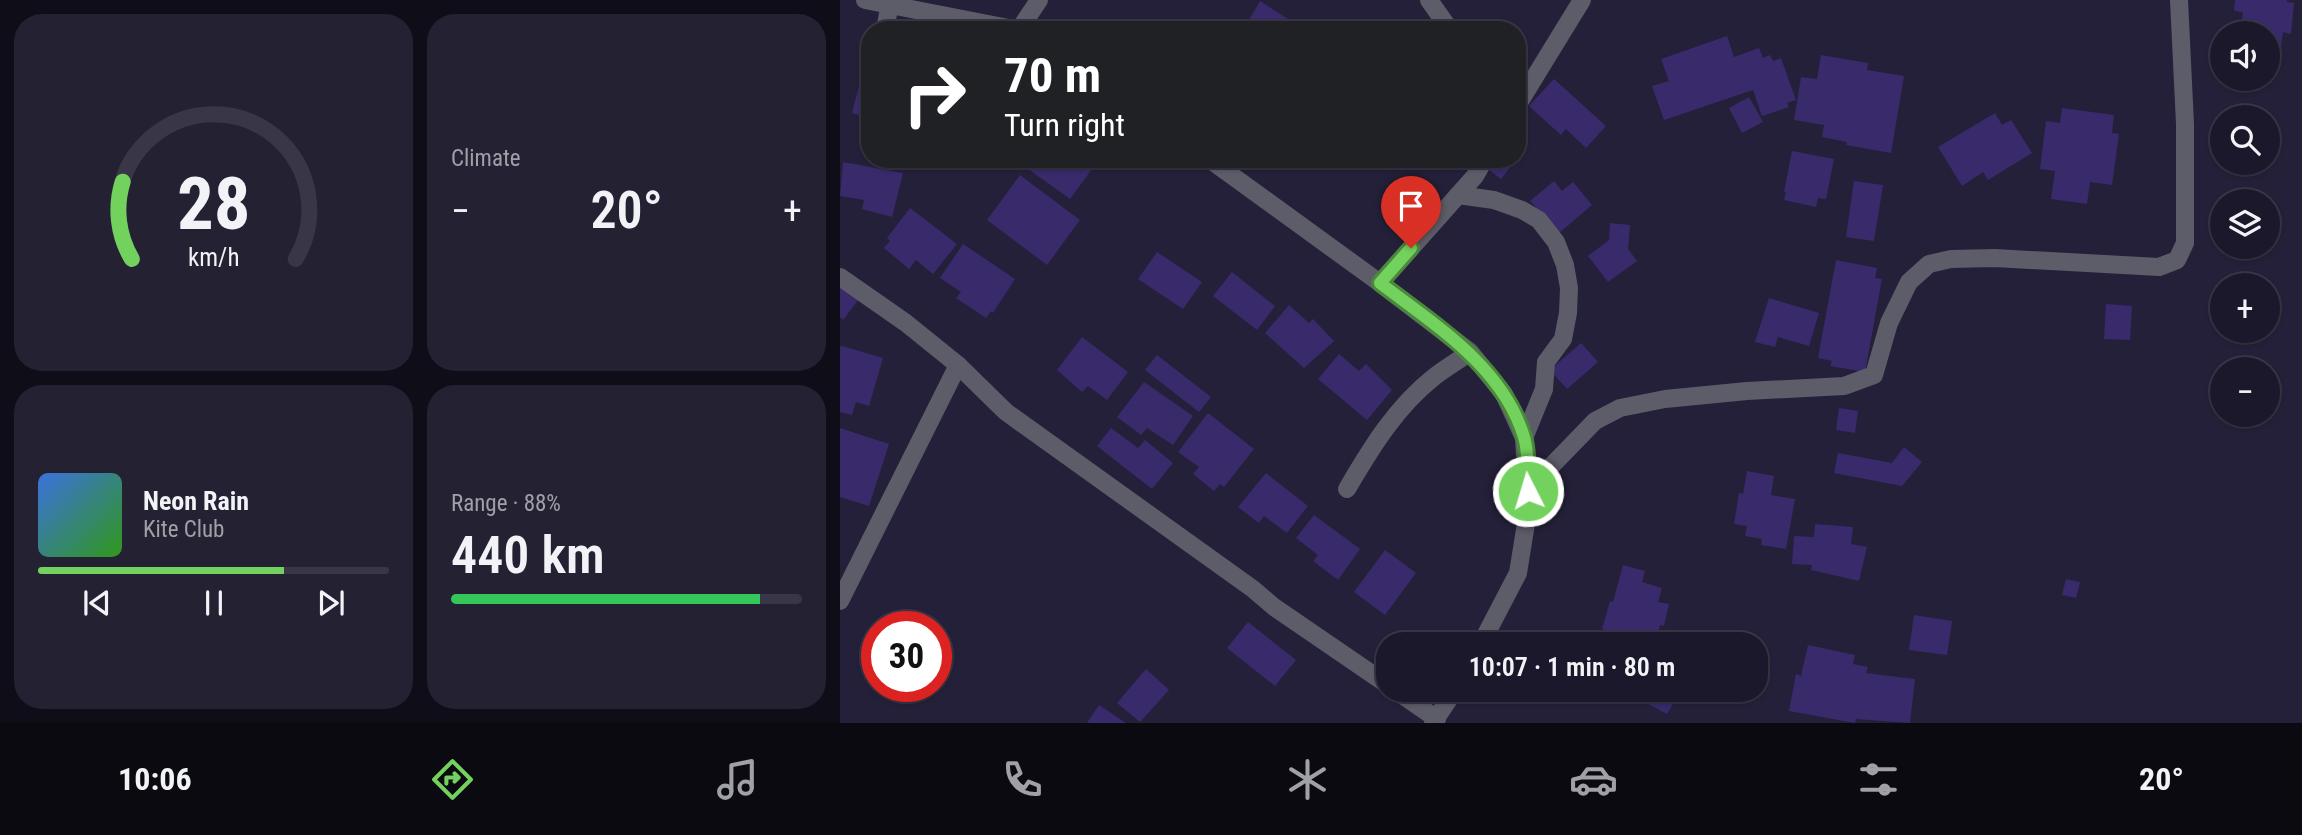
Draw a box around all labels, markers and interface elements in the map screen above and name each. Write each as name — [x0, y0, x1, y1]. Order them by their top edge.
map controls — [2210, 21, 2280, 427]
button: sound — [2210, 21, 2280, 91]
text: 70 m — [1004, 47, 1101, 104]
icon: right — [889, 49, 980, 140]
button: search — [2210, 105, 2280, 175]
text: Turn right — [1004, 106, 1125, 144]
text: Climate — [451, 145, 521, 172]
text: 28 — [177, 161, 250, 247]
pin — [1381, 176, 1441, 248]
text: 20° — [590, 180, 663, 241]
icon: arrive — [1392, 187, 1430, 225]
text: − — [451, 189, 470, 233]
text: + — [783, 189, 802, 233]
button: layers — [2210, 189, 2280, 259]
text: km/h — [188, 242, 239, 271]
button: + — [2210, 273, 2280, 343]
button: − — [2210, 357, 2280, 427]
position arrow — [1491, 454, 1565, 528]
text: Neon Rain — [143, 486, 249, 516]
text: Range · 88% — [451, 490, 561, 517]
text: Kite Club — [143, 516, 224, 543]
text: 440 km — [451, 525, 605, 586]
icon: previous — [78, 584, 116, 622]
icon: pause — [195, 584, 233, 622]
icon: next — [312, 584, 350, 622]
speed limit sign: 30 — [861, 611, 952, 702]
text: 10:07 · 1 min · 80 m — [1469, 652, 1675, 682]
icon: directions — [428, 755, 477, 804]
icon: music — [713, 755, 762, 804]
icon: phone — [998, 755, 1047, 804]
icon: climate — [1283, 755, 1332, 804]
icon: car — [1569, 755, 1618, 804]
icon: filters — [1854, 755, 1903, 804]
text: 10:06 — [118, 760, 192, 798]
text: 20° — [2139, 760, 2184, 798]

